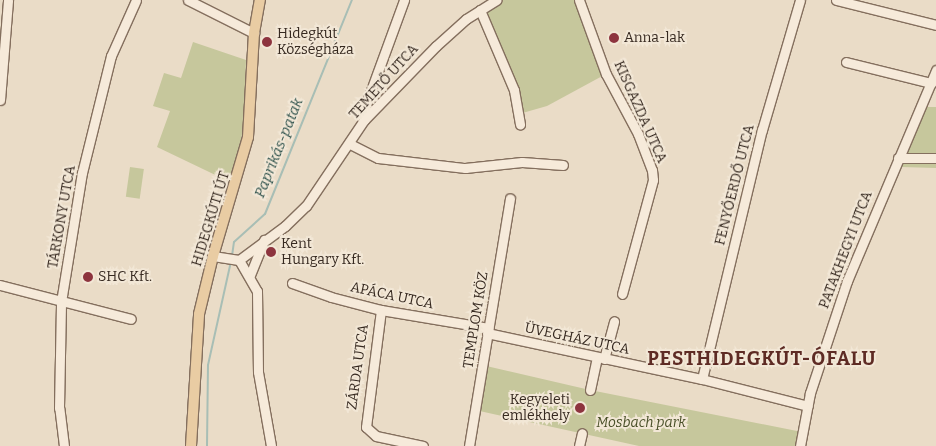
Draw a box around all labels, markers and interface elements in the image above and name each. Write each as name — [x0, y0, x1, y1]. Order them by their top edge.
place label: Hidegkút Községháza — [277, 26, 354, 58]
place label: Anna-lak — [624, 30, 685, 46]
marker: Anna-lak — [608, 32, 620, 44]
marker: Hidegkút Községháza — [261, 36, 273, 48]
street label: TEMETŐ UTCA — [346, 41, 422, 123]
street label: KISGAZDA UTCA — [610, 58, 670, 166]
water label: Paprikás-patak — [251, 96, 307, 200]
street label: FENYŐERDŐ UTCA — [712, 123, 758, 247]
street label: TÁRKONY UTCA — [45, 164, 79, 270]
street label: HIDEGKÚTI ÚT — [189, 169, 233, 269]
street label: PATAKHEGYI UTCA — [816, 189, 876, 311]
place label: Kent Hungary Kft. — [281, 236, 364, 268]
marker: Kent Hungary Kft. — [265, 246, 277, 258]
place label: SHC Kft. — [98, 269, 152, 285]
street label: TEMPLOM KÖZ — [460, 270, 492, 370]
marker: SHC Kft. — [82, 271, 94, 283]
street label: APÁCA UTCA — [349, 279, 435, 313]
street label: ÜVEGHÁZ UTCA — [523, 320, 631, 358]
street label: ZÁRDA UTCA — [344, 323, 372, 411]
district label: PESTHIDEGKÚT-ÓFALU — [645, 348, 879, 370]
place label: Kegyeleti emlékhely — [502, 392, 570, 424]
marker: Kegyeleti emlékhely — [574, 402, 586, 414]
park label: Mosbach park — [596, 415, 686, 431]

